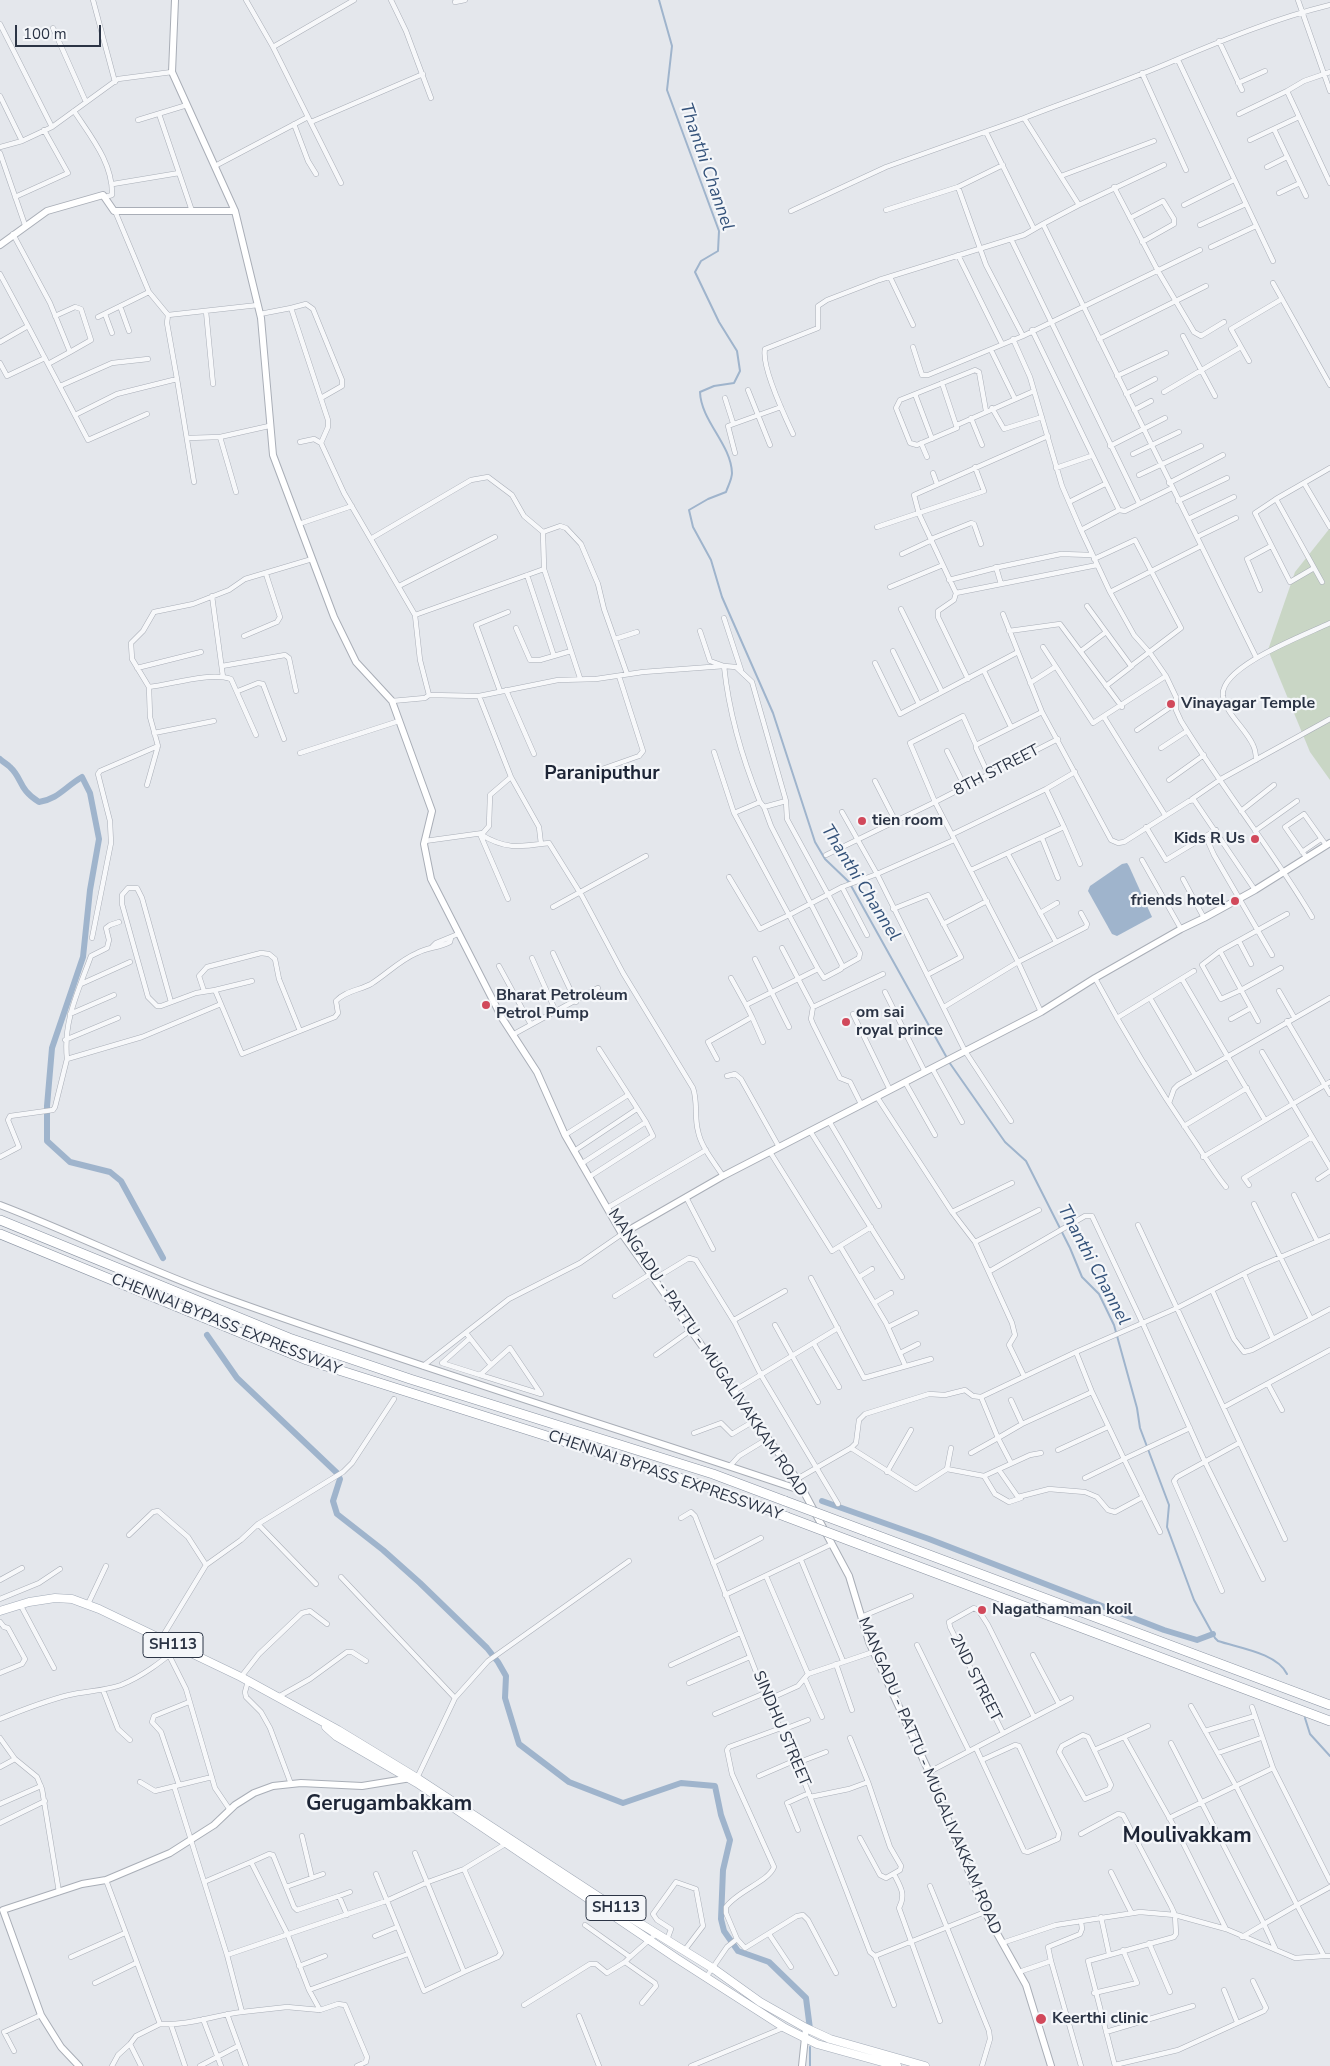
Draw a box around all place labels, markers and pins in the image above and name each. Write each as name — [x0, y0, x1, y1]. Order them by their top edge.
place label: Vinayagar Temple — [1181, 694, 1315, 714]
marker: Vinayagar Temple — [1165, 698, 1177, 710]
place label: tien room — [872, 811, 943, 831]
marker: tien room — [856, 815, 868, 827]
place label: Kids R Us — [1174, 829, 1245, 849]
marker: Kids R Us — [1249, 833, 1261, 845]
place label: friends hotel — [1131, 891, 1225, 911]
marker: friends hotel — [1229, 895, 1241, 907]
place label: Bharat Petroleum Petrol Pump — [496, 986, 628, 1024]
marker: Bharat Petroleum Petrol Pump — [480, 999, 492, 1011]
place label: om sai royal prince — [856, 1003, 943, 1041]
marker: om sai royal prince — [840, 1016, 852, 1028]
place label: Nagathamman koil — [992, 1600, 1133, 1620]
marker: Nagathamman koil — [976, 1604, 988, 1616]
place label: Keerthi clinic — [1052, 2009, 1148, 2029]
marker: Keerthi clinic — [1034, 2012, 1048, 2026]

